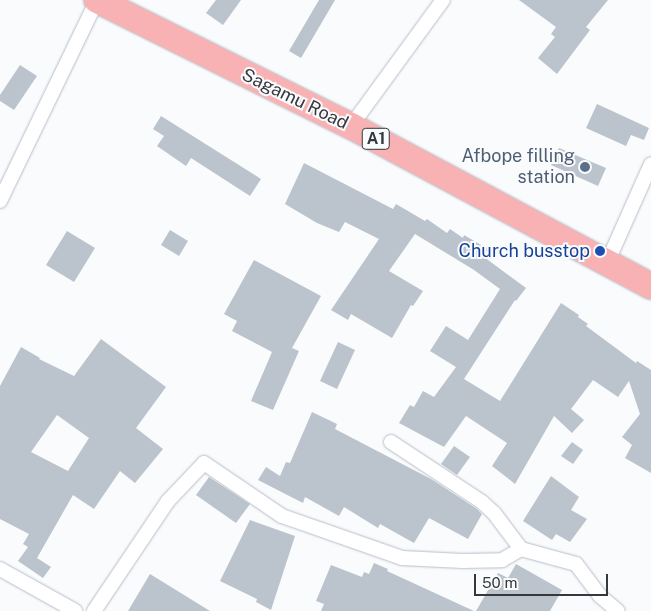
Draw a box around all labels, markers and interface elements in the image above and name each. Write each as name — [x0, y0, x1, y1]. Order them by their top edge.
street label: Sagamu Road — [238, 64, 352, 134]
road number: A1 — [361, 126, 391, 152]
place label: Afbope filling station — [461, 146, 575, 188]
marker: Afbope filling station — [579, 161, 591, 173]
place label: Church busstop — [459, 240, 590, 262]
marker: Church busstop — [594, 245, 606, 257]
scale bar — [476, 564, 610, 596]
text: 50 m — [482, 574, 517, 591]

